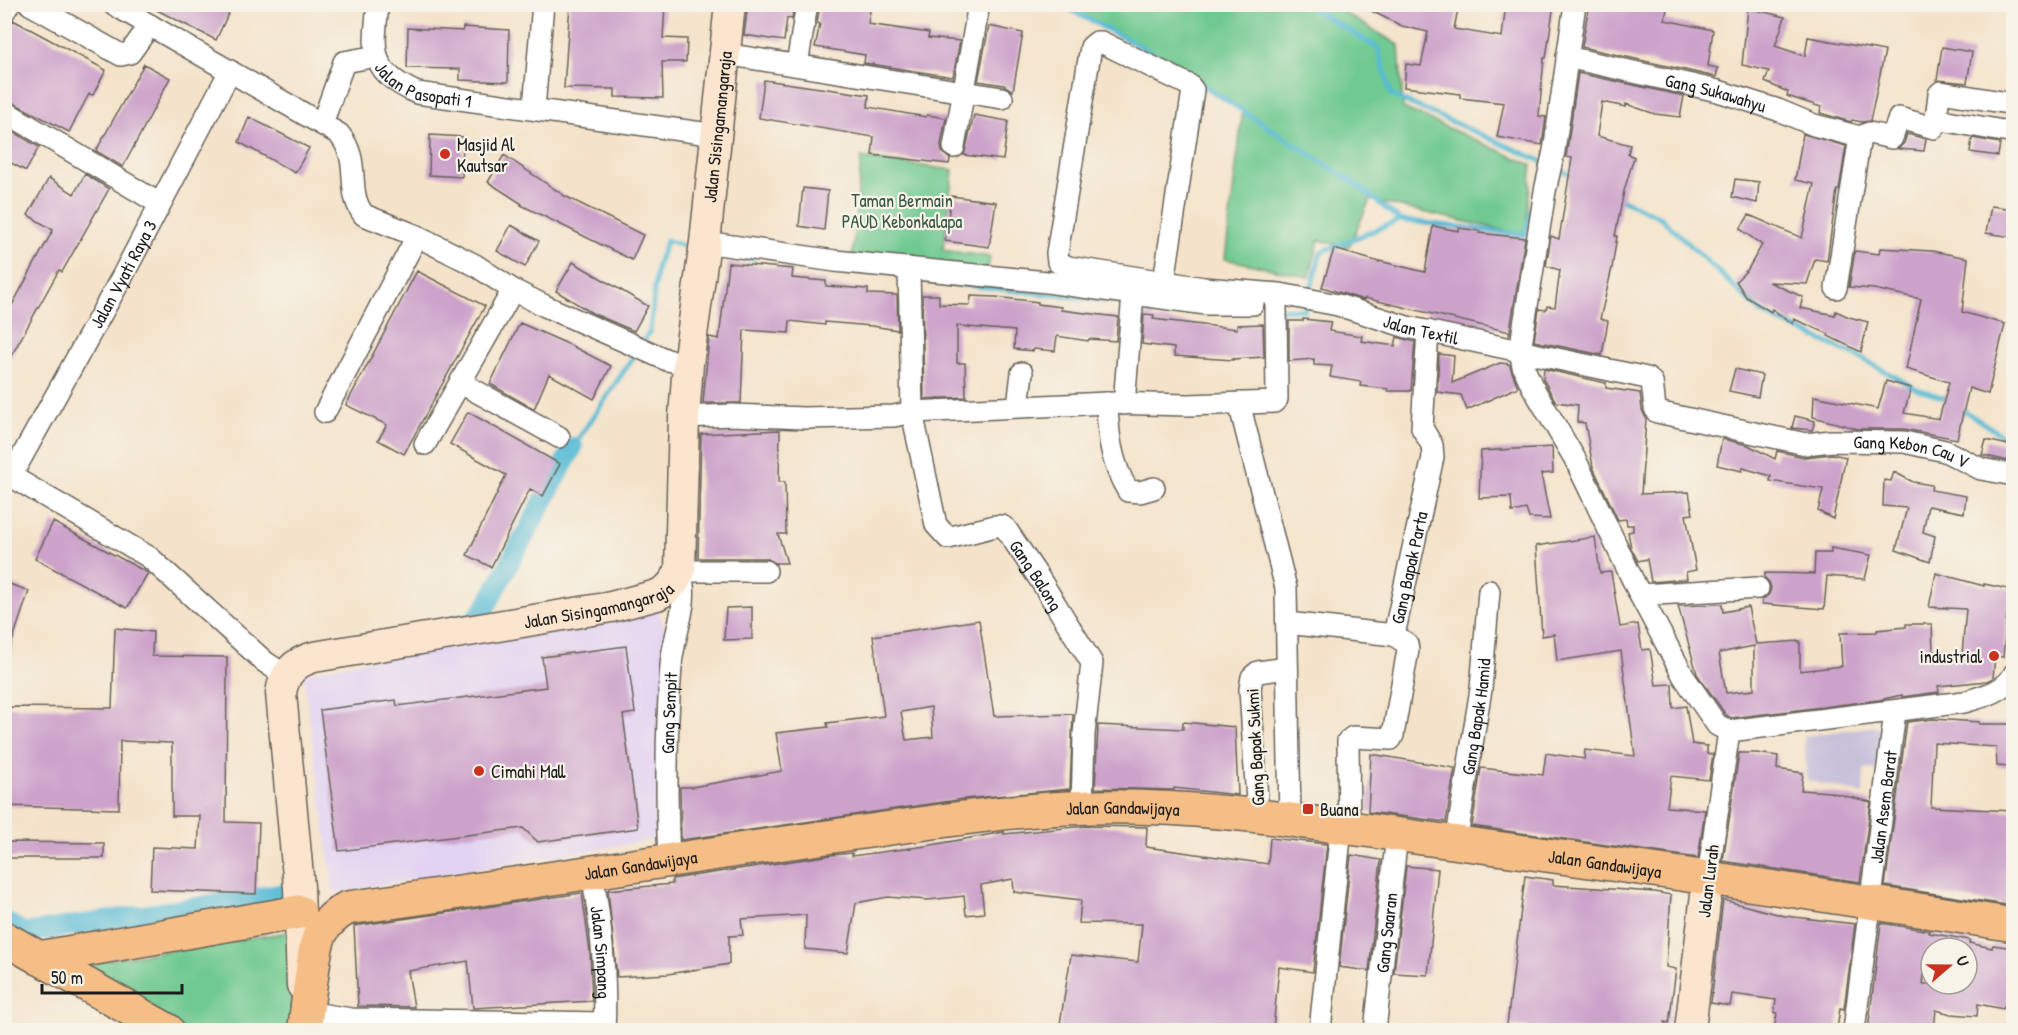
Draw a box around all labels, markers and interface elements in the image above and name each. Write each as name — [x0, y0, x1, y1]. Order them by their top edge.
street label: Jalan Sisingamangaraja — [697, 50, 737, 204]
street label: Jalan Pasopati 1 — [369, 57, 473, 113]
street label: Gang Sukawahyu — [1663, 67, 1770, 118]
place label: Masjid Al Kautsar — [457, 132, 515, 178]
marker: Masjid Al Kautsar — [438, 147, 452, 161]
park label: Taman Bermain PAUD Kebonkalapa — [842, 188, 962, 234]
street label: Jalan Vyati Raya 3 — [84, 216, 162, 332]
street label: Jalan Textil — [1380, 308, 1461, 350]
street label: Gang Kebon Cau V — [1853, 429, 1974, 474]
street label: Gang Bapak Parta — [1384, 509, 1433, 626]
street label: Gang Balong — [1004, 534, 1069, 615]
street label: Jalan Sisingamangaraja — [522, 577, 679, 634]
place label: industrial — [1920, 644, 1982, 669]
marker: industrial — [1987, 649, 2001, 663]
street label: Gang Bapak Hamid — [1455, 657, 1496, 777]
street label: Gang Sempit — [655, 671, 683, 754]
street label: Gang Bapak Sukmi — [1239, 688, 1271, 806]
street label: Jalan Asem Barat — [1863, 748, 1903, 865]
place label: Cimahi Mall — [491, 759, 566, 784]
marker: Cimahi Mall — [472, 764, 486, 778]
street label: Jalan Gandawijaya — [1065, 794, 1180, 821]
place label: Buana — [1320, 797, 1359, 822]
marker: Buana — [1301, 802, 1315, 816]
street label: Jalan Gandawijaya — [1547, 843, 1663, 884]
street label: Jalan Lurah — [1691, 843, 1725, 919]
street label: Jalan Gandawijaya — [582, 844, 699, 886]
street label: Gang Saaran — [1369, 891, 1403, 974]
street label: Jalan Simpang — [585, 904, 617, 999]
north arrow — [1919, 936, 1979, 996]
text: U — [1951, 953, 1975, 969]
scale bar — [42, 957, 182, 995]
text: 50 m — [51, 965, 83, 990]

